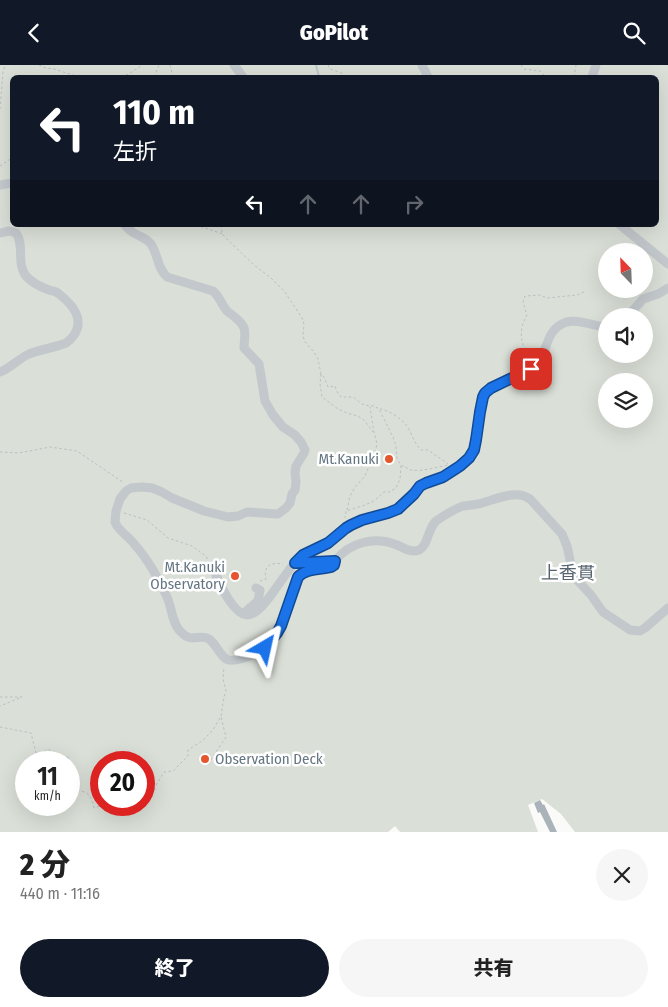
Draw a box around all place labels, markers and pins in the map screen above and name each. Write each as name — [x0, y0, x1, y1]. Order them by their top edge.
pin — [510, 348, 552, 390]
place label: Mt.Kanuki — [318, 450, 379, 468]
marker: Mt.Kanuki — [383, 453, 395, 465]
place label: Mt.Kanuki Observatory — [150, 558, 225, 593]
marker: Mt.Kanuki Observatory — [229, 570, 241, 582]
place label: Observation Deck — [215, 750, 323, 768]
marker: Observation Deck — [199, 753, 211, 765]

